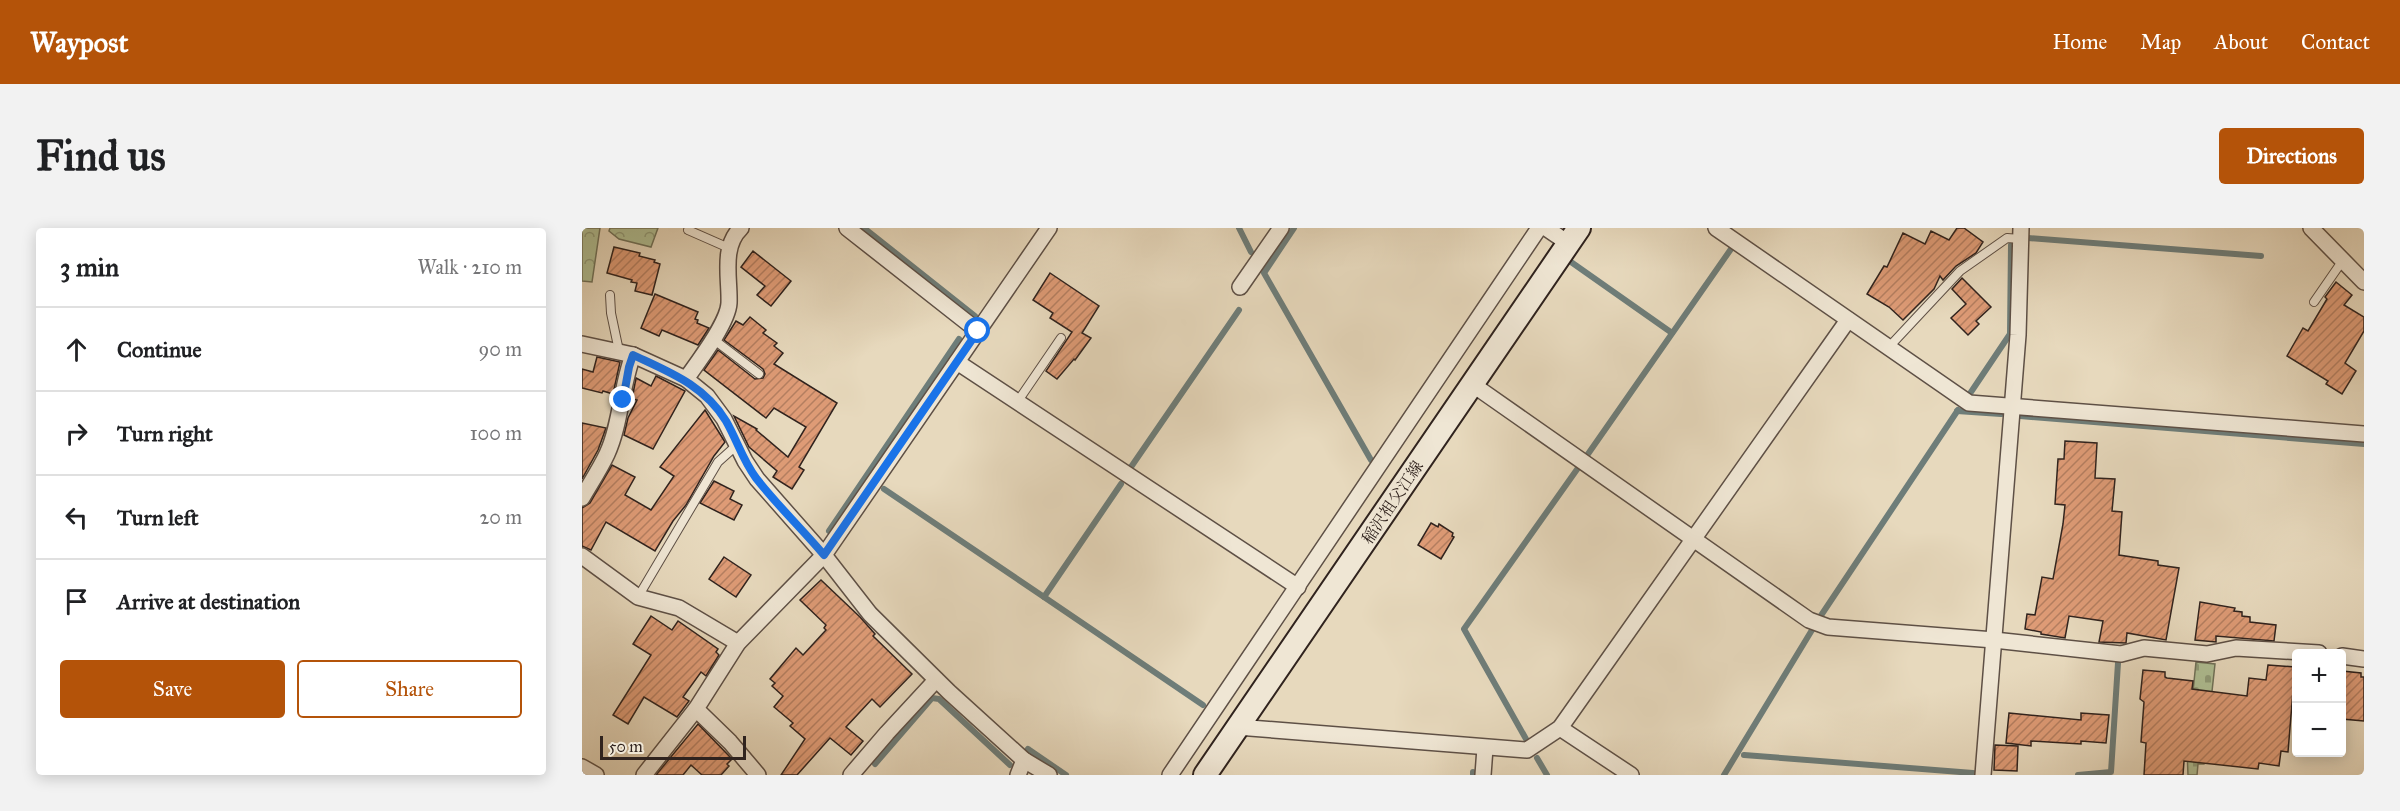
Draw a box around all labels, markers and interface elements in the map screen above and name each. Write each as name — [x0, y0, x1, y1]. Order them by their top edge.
text: Waypost — [30, 25, 128, 60]
text: Home — [2052, 29, 2107, 55]
text: Map — [2140, 29, 2181, 55]
text: About — [2214, 29, 2268, 55]
text: Contact — [2301, 29, 2370, 55]
button: Directions — [2219, 128, 2364, 184]
text: Find us — [36, 130, 166, 182]
text: 3 min — [60, 251, 119, 283]
text: Walk · 210 m — [417, 255, 522, 279]
route start — [964, 317, 990, 343]
icon: ahead — [60, 333, 93, 366]
text: Continue — [117, 336, 202, 363]
text: 90 m — [479, 337, 522, 361]
route end — [609, 386, 635, 412]
icon: right — [60, 417, 93, 450]
text: Turn right — [117, 420, 213, 447]
text: 100 m — [470, 421, 522, 445]
street label: 稲沢祖父江線 — [1358, 457, 1427, 547]
icon: left — [60, 501, 93, 534]
text: Turn left — [117, 504, 199, 531]
text: 20 m — [479, 505, 522, 529]
icon: arrive — [60, 585, 93, 618]
text: Arrive at destination — [117, 588, 300, 615]
map controls — [2292, 649, 2346, 757]
button: + — [2292, 649, 2346, 703]
button: Save — [60, 660, 285, 718]
button: Share — [297, 660, 522, 718]
button: − — [2292, 703, 2346, 757]
scale bar — [600, 733, 746, 760]
text: 50 m — [609, 737, 643, 756]

